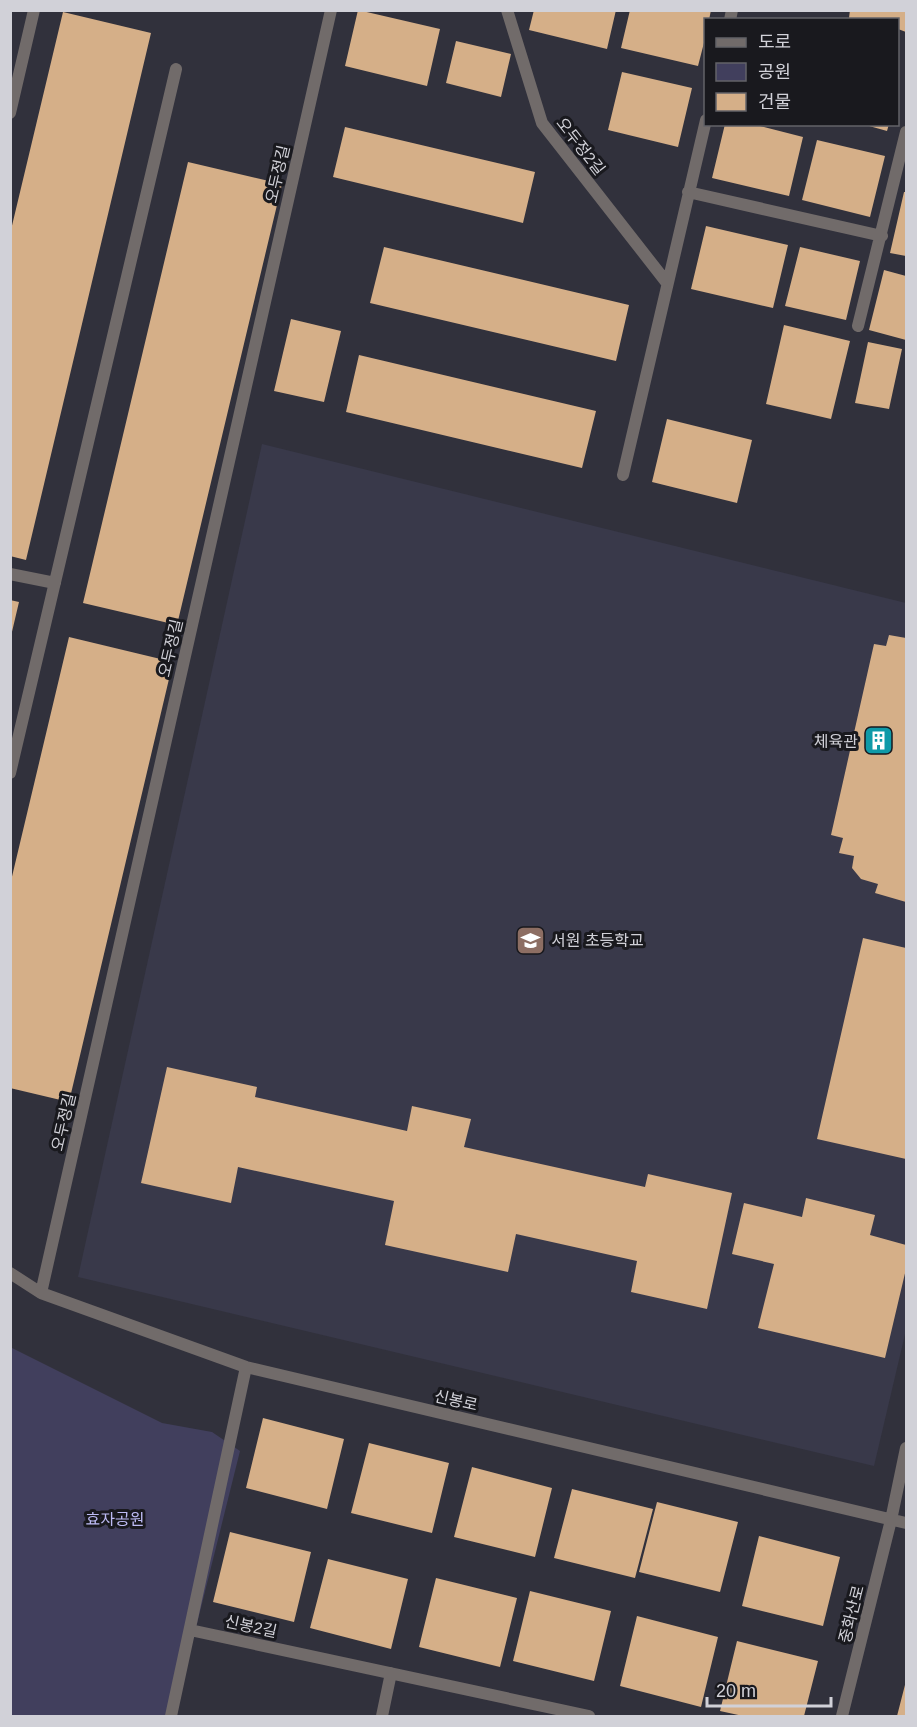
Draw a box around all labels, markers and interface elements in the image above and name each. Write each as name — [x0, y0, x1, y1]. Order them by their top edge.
legend — [704, 18, 899, 126]
text: 도로 — [758, 32, 791, 52]
text: 공원 — [758, 62, 791, 82]
text: 건물 — [758, 92, 791, 112]
street label: 오두정2길 — [553, 114, 608, 178]
street label: 오두정길 — [263, 144, 292, 205]
street label: 오두정길 — [156, 618, 185, 679]
building icon: 체육관 — [863, 725, 895, 757]
place label: 체육관 — [814, 733, 858, 750]
school or university icon: 서원 초등학교 — [514, 924, 546, 956]
place label: 서원 초등학교 — [551, 932, 644, 949]
street label: 오두정길 — [49, 1092, 78, 1153]
street label: 신봉로 — [432, 1387, 480, 1414]
park label: 효자공원 — [86, 1511, 144, 1528]
street label: 중화산로 — [836, 1583, 867, 1645]
street label: 신봉2길 — [223, 1613, 279, 1640]
scale bar — [707, 1670, 832, 1708]
text: 20 m — [716, 1681, 756, 1701]

